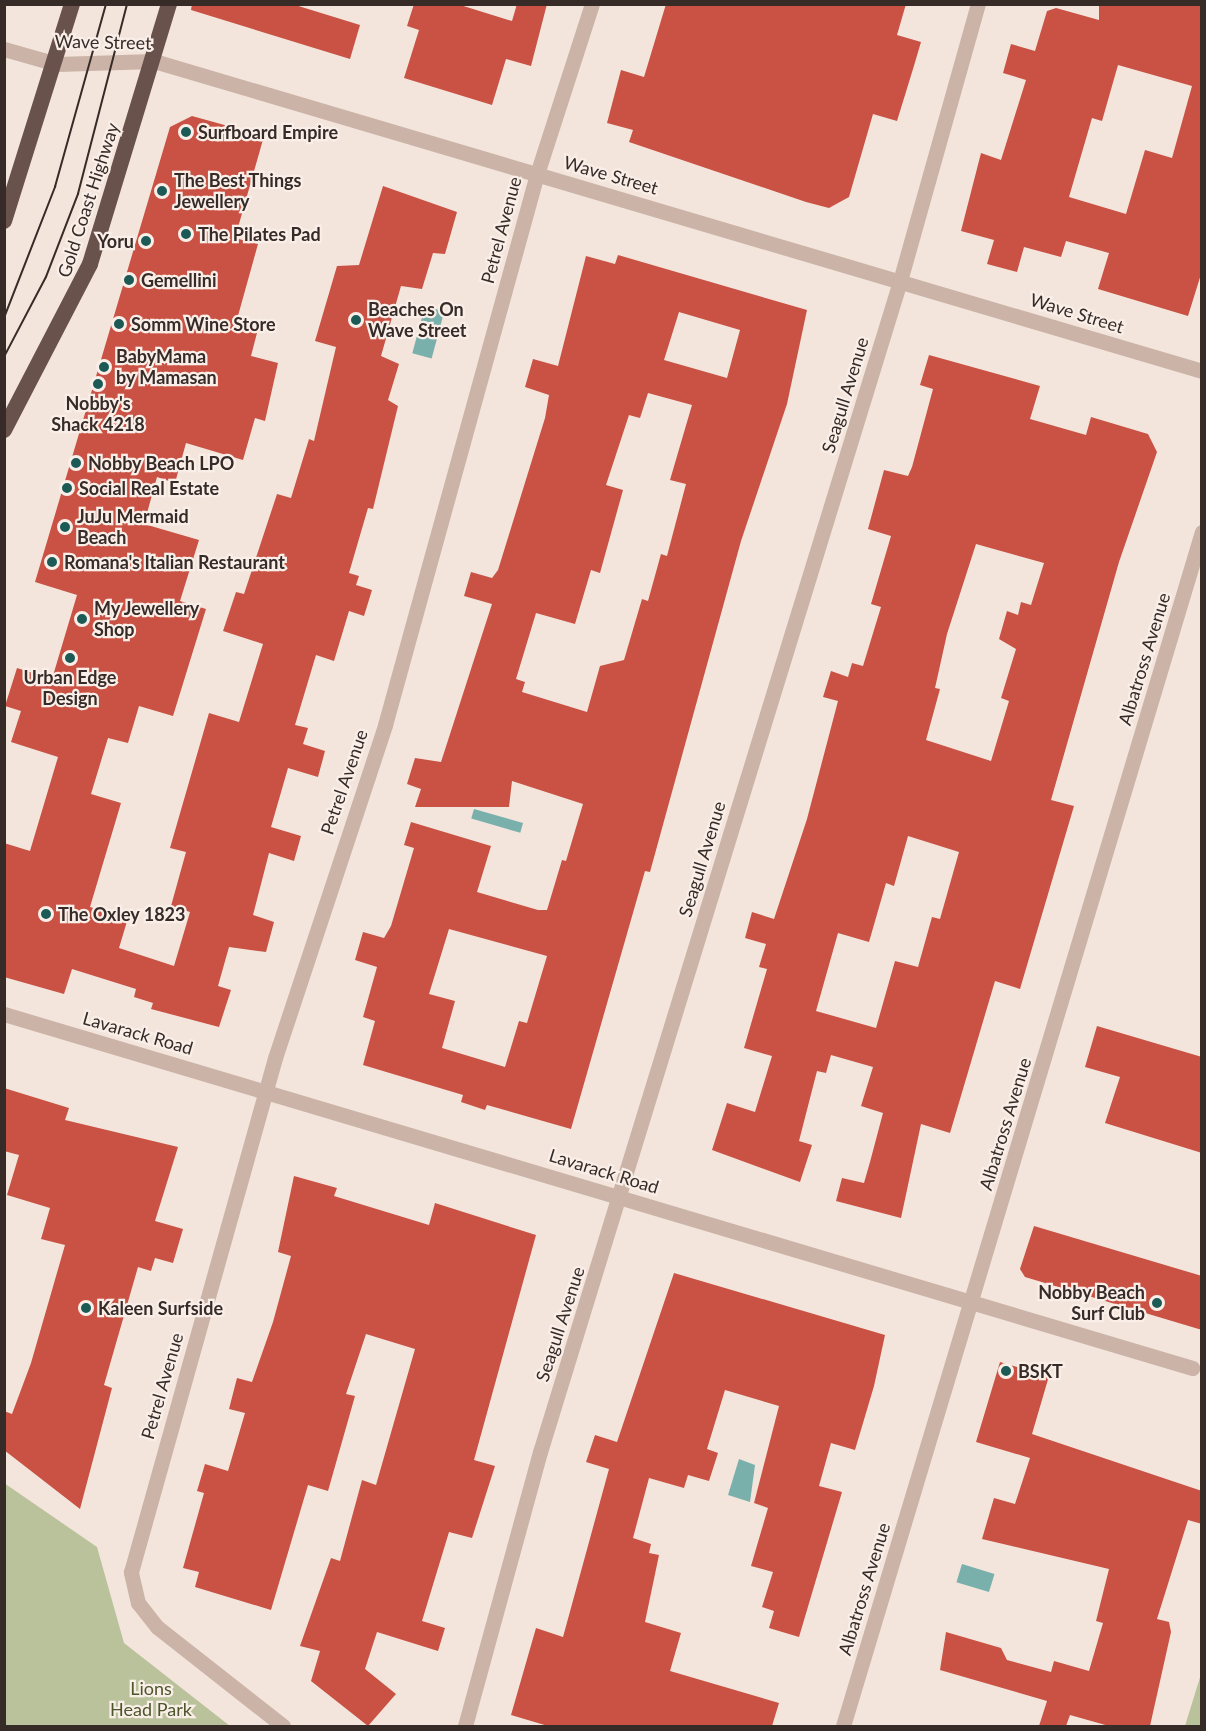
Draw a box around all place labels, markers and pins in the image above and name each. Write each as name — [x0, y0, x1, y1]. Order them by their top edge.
place label: Surfboard Empire — [198, 121, 338, 143]
marker: Surfboard Empire — [179, 125, 193, 139]
place label: The Best Things Jewellery — [174, 170, 302, 213]
marker: The Best Things Jewellery — [155, 184, 169, 198]
place label: The Pilates Pad — [198, 223, 321, 245]
marker: The Pilates Pad — [179, 227, 193, 241]
place label: Yoru — [97, 230, 134, 252]
marker: Yoru — [139, 234, 153, 248]
place label: Gemellini — [141, 269, 217, 291]
marker: Gemellini — [122, 273, 136, 287]
place label: Beaches On Wave Street — [368, 299, 466, 342]
place label: Somm Wine Store — [131, 313, 276, 335]
marker: Beaches On Wave Street — [349, 313, 363, 327]
marker: Somm Wine Store — [112, 317, 126, 331]
place label: BabyMama by Mamasan — [116, 346, 217, 388]
marker: BabyMama by Mamasan — [97, 360, 111, 374]
marker: Nobby's Shack 4218 — [91, 377, 105, 391]
place label: Nobby's Shack 4218 — [51, 393, 145, 436]
place label: Nobby Beach LPO — [88, 452, 235, 474]
marker: Nobby Beach LPO — [69, 456, 83, 470]
place label: Social Real Estate — [79, 477, 219, 499]
marker: Social Real Estate — [60, 481, 74, 495]
place label: JuJu Mermaid Beach — [77, 506, 189, 548]
marker: JuJu Mermaid Beach — [58, 520, 72, 534]
place label: Romana's Italian Restaurant — [64, 551, 285, 573]
marker: Romana's Italian Restaurant — [45, 555, 59, 569]
place label: My Jewellery Shop — [94, 598, 200, 640]
marker: My Jewellery Shop — [75, 612, 89, 626]
marker: Urban Edge Design — [63, 651, 77, 665]
place label: Urban Edge Design — [24, 667, 116, 710]
place label: The Oxley 1823 — [58, 903, 186, 925]
marker: The Oxley 1823 — [39, 907, 53, 921]
place label: Nobby Beach Surf Club — [1038, 1282, 1145, 1324]
marker: Nobby Beach Surf Club — [1150, 1296, 1164, 1310]
place label: Kaleen Surfside — [98, 1297, 223, 1319]
marker: Kaleen Surfside — [79, 1301, 93, 1315]
place label: BSKT — [1018, 1360, 1063, 1382]
marker: BSKT — [999, 1364, 1013, 1378]

